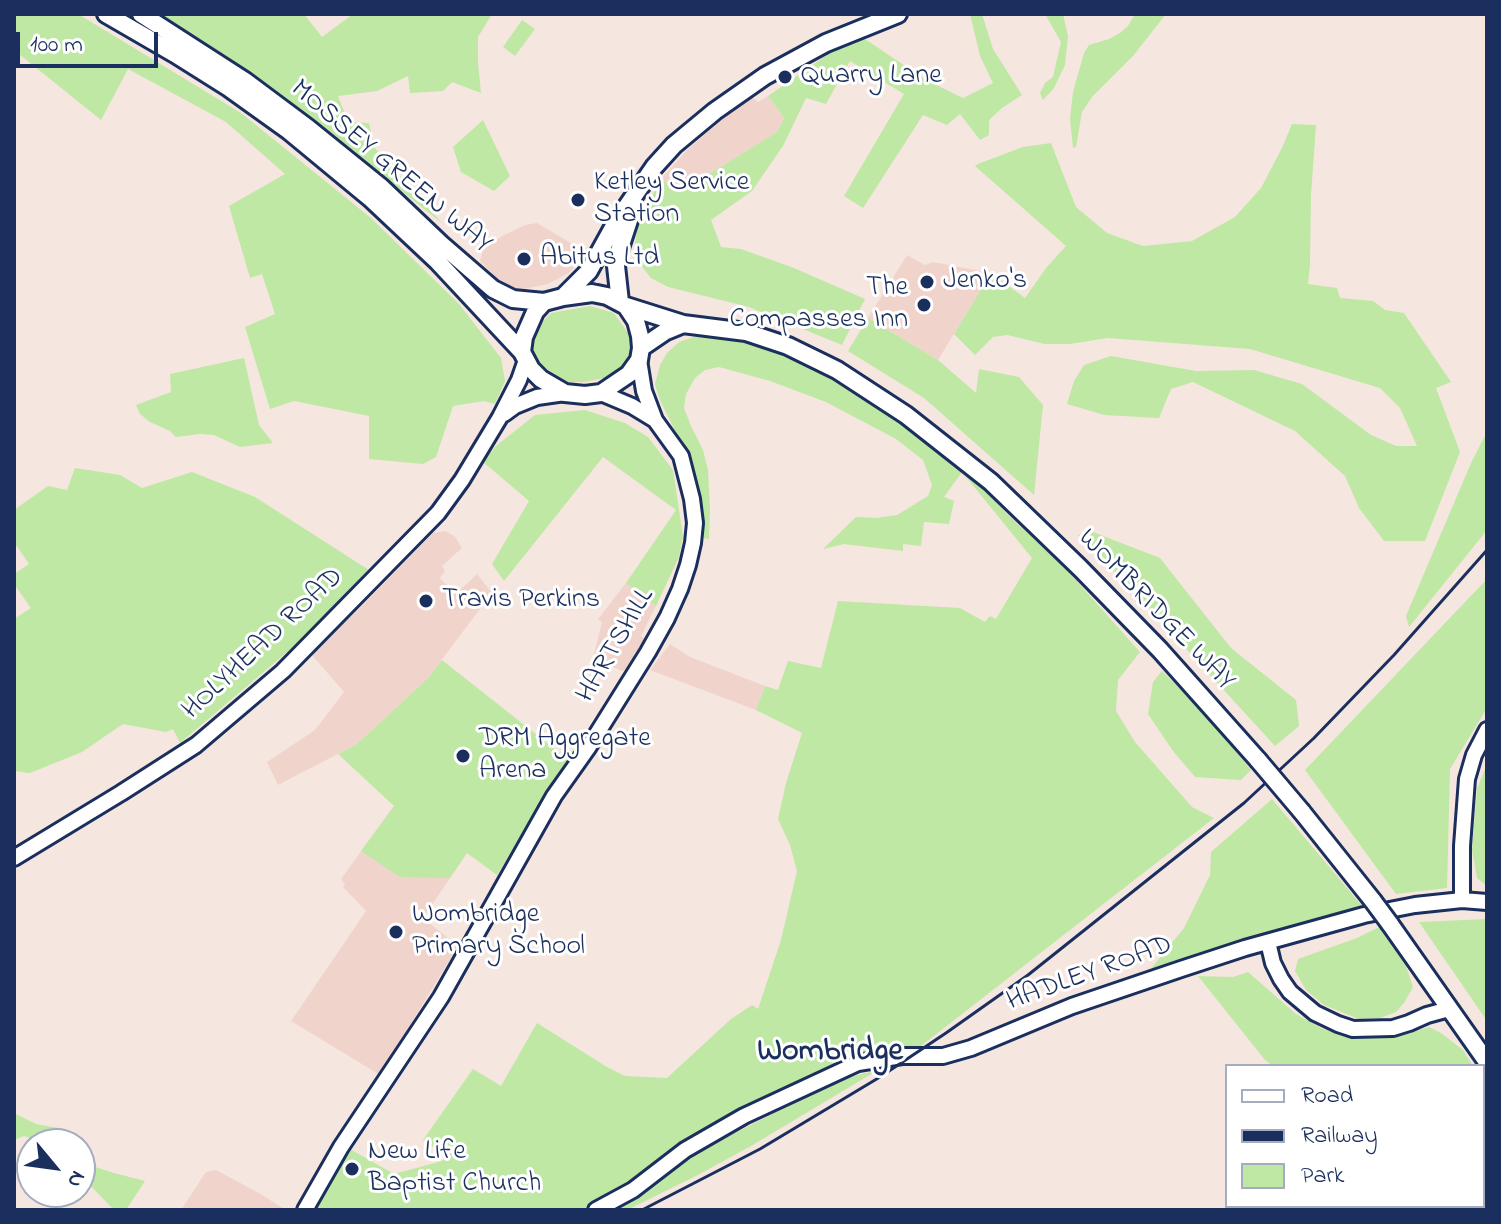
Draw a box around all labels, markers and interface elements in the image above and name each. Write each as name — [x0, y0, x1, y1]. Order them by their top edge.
scale bar — [20, 16, 162, 66]
text: 100 m — [30, 28, 83, 63]
place label: Quarry Lane — [801, 60, 942, 94]
marker: Quarry Lane — [776, 68, 794, 86]
street label: MOSSEY GREEN WAY — [282, 74, 498, 262]
place label: Ketley Service Station — [594, 167, 749, 233]
marker: Ketley Service Station — [569, 191, 587, 209]
place label: Abitus Ltd — [540, 242, 659, 276]
marker: Abitus Ltd — [515, 250, 533, 268]
place label: Jenko's — [943, 265, 1027, 299]
place label: The Compasses Inn — [730, 272, 908, 338]
marker: Jenko's — [918, 273, 936, 291]
marker: The Compasses Inn — [915, 296, 933, 314]
street label: WOMBRIDGE WAY — [1069, 523, 1241, 699]
street label: HOLYHEAD ROAD — [177, 562, 351, 728]
street label: HARTSHILL — [571, 583, 663, 709]
place label: Travis Perkins — [442, 584, 600, 618]
marker: Travis Perkins — [417, 592, 435, 610]
place label: DRM Aggregate Arena — [479, 723, 651, 789]
marker: DRM Aggregate Arena — [454, 747, 472, 765]
place label: Wombridge Primary School — [412, 899, 585, 965]
marker: Wombridge Primary School — [387, 923, 405, 941]
street label: HADLEY ROAD — [1003, 930, 1177, 1020]
district label: Wombridge — [757, 1035, 903, 1073]
legend — [1225, 1064, 1485, 1208]
text: Road — [1301, 1079, 1353, 1114]
text: Railway — [1301, 1119, 1378, 1154]
north arrow — [16, 1128, 96, 1208]
place label: New Life Baptist Church — [368, 1136, 541, 1202]
text: Park — [1301, 1159, 1344, 1194]
marker: New Life Baptist Church — [343, 1160, 361, 1178]
text: N — [58, 1164, 93, 1193]

